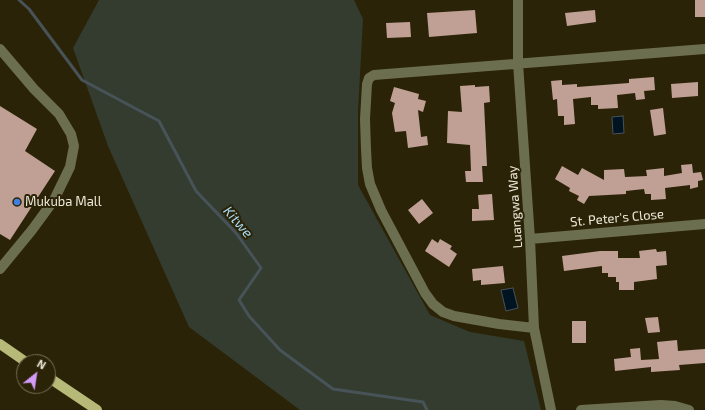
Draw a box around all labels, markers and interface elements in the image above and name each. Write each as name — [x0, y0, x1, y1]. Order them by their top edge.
street label: Luangwa Way — [504, 165, 526, 249]
place label: Mukuba Mall — [25, 194, 102, 210]
marker: Mukuba Mall — [12, 197, 22, 207]
water label: Kitwe — [220, 203, 256, 241]
street label: St. Peter's Close — [569, 206, 665, 230]
north arrow — [16, 354, 56, 394]
text: N — [35, 356, 48, 372]

